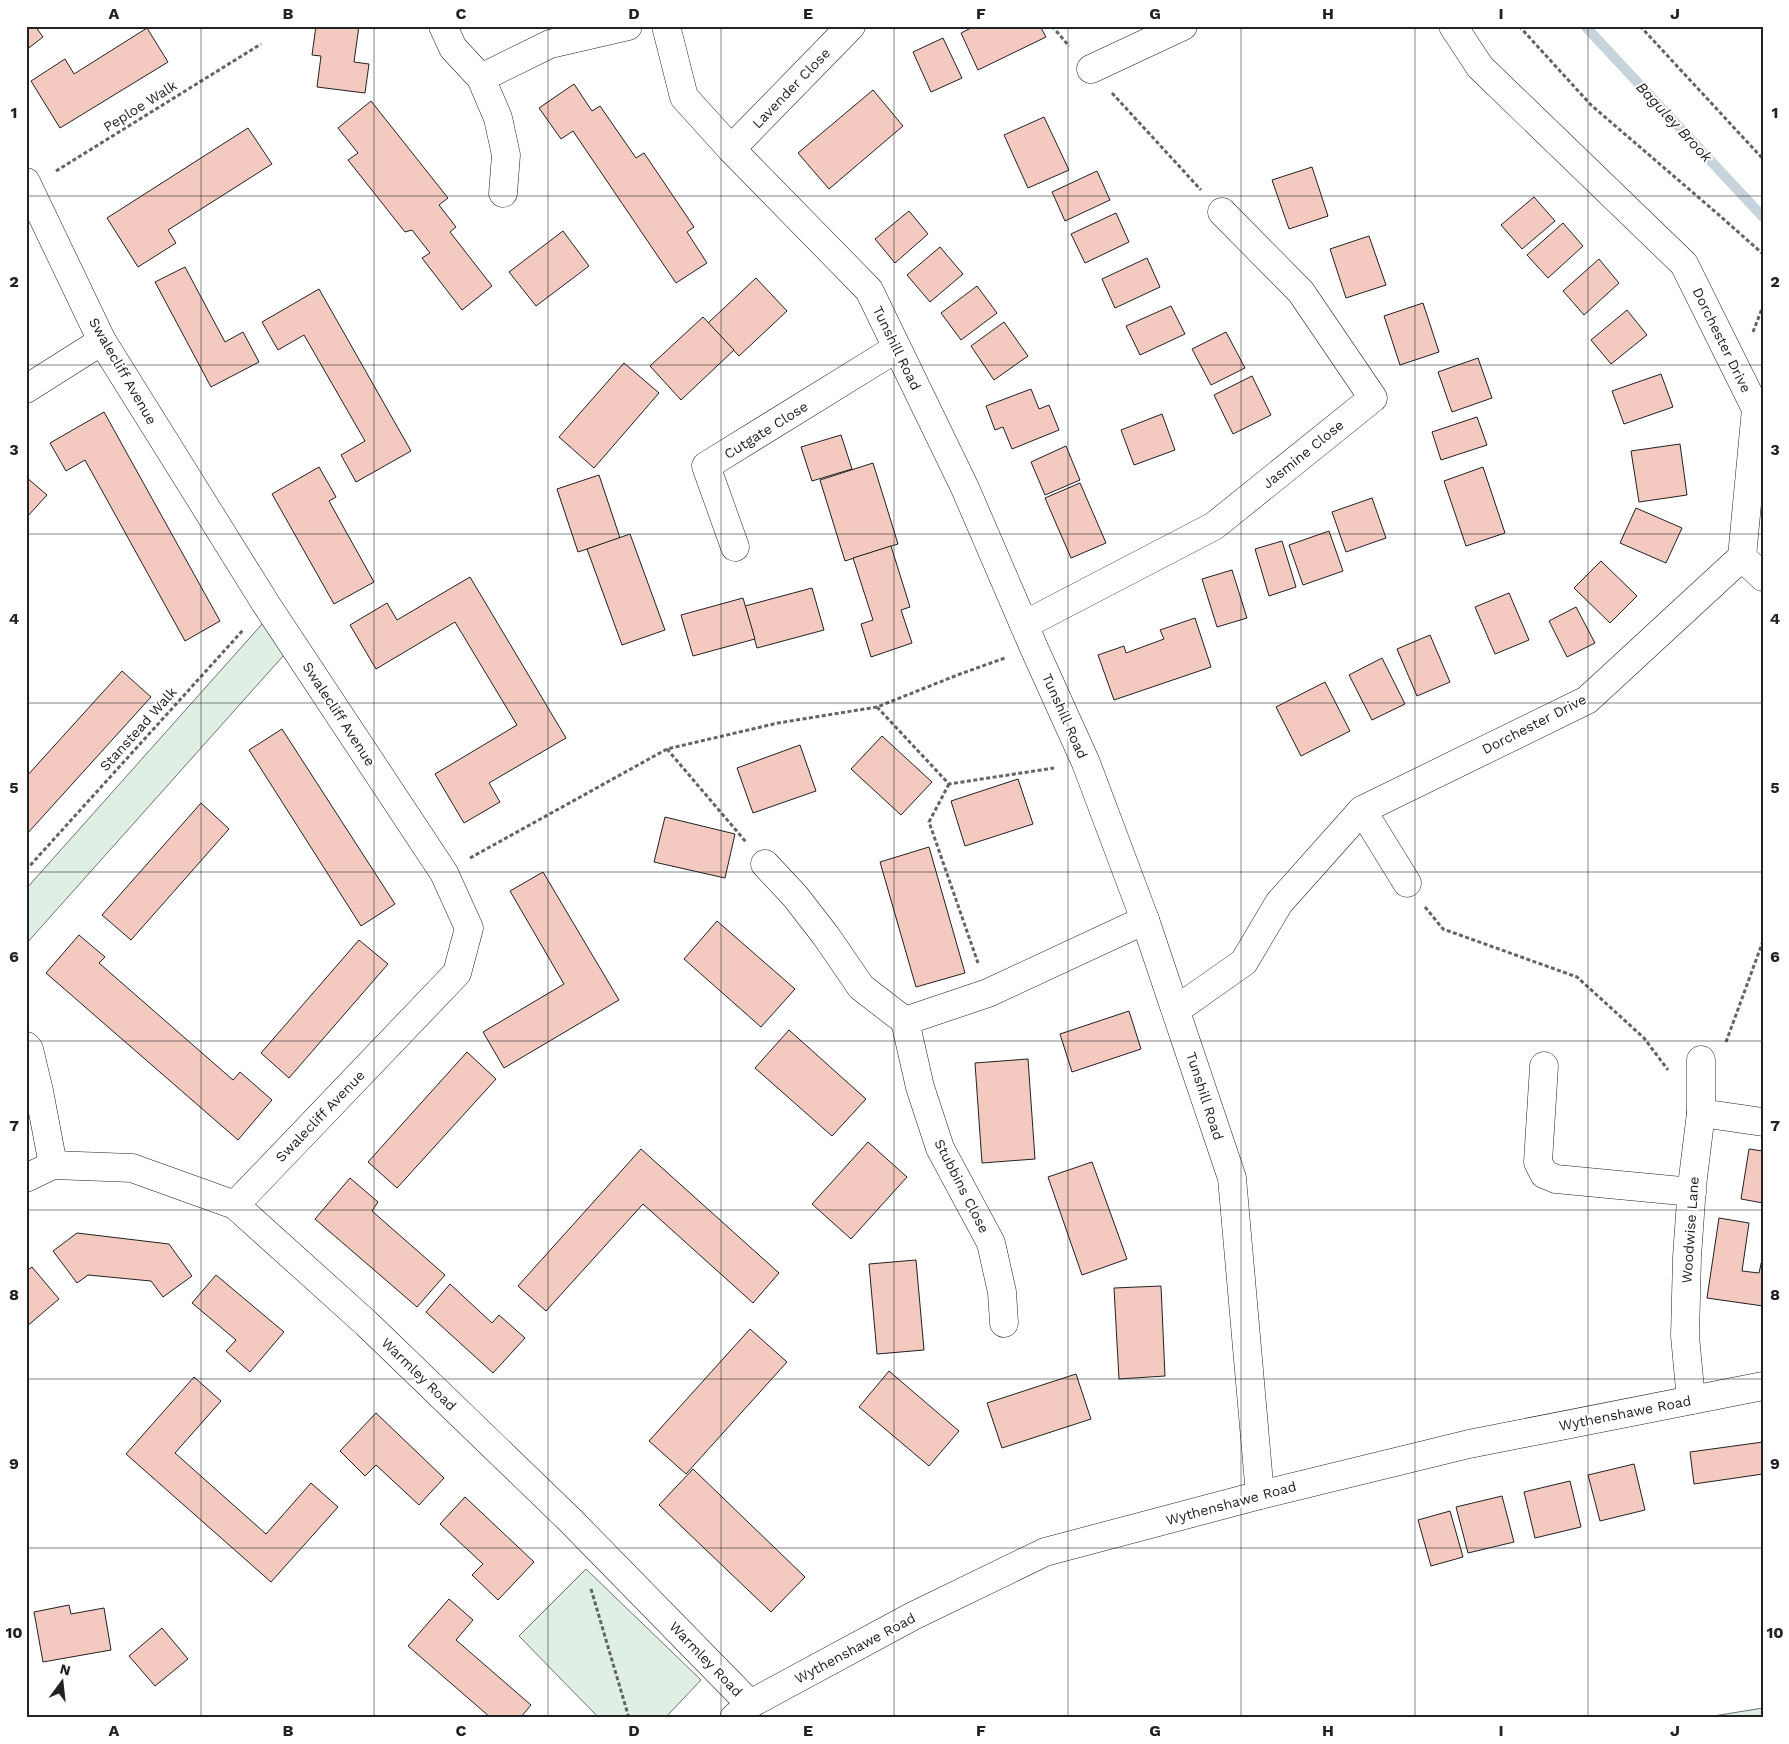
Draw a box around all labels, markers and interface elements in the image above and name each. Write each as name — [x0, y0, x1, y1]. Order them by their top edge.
text: A — [109, 4, 120, 23]
text: B — [283, 4, 294, 23]
text: C — [456, 4, 467, 23]
text: D — [628, 4, 640, 23]
text: E — [803, 4, 813, 23]
text: F — [976, 4, 986, 23]
text: G — [1149, 4, 1161, 23]
text: H — [1322, 4, 1334, 23]
text: I — [1498, 4, 1504, 23]
text: J — [1670, 4, 1680, 23]
street label: Lavender Close — [749, 45, 833, 131]
street label: Peploe Walk — [100, 77, 180, 135]
water label: Baguley Brook — [1632, 78, 1716, 166]
text: 1 — [11, 103, 17, 122]
text: 1 — [1772, 103, 1778, 122]
text: 2 — [9, 272, 19, 291]
text: 2 — [1770, 272, 1780, 291]
street label: Dorchester Drive — [1690, 285, 1754, 395]
street label: Tunshill Road — [870, 303, 924, 393]
street label: Swalecliff Avenue — [86, 315, 160, 427]
street label: Cutgate Close — [721, 398, 811, 462]
street label: Jasmine Close — [1259, 417, 1347, 491]
text: 3 — [9, 440, 19, 459]
text: 3 — [1770, 440, 1780, 459]
text: 4 — [9, 609, 19, 628]
text: 4 — [1770, 609, 1780, 628]
street label: Swalecliff Avenue — [299, 659, 379, 769]
street label: Tunshill Road — [1039, 671, 1091, 761]
street label: Stanstead Walk — [96, 684, 180, 774]
street label: Dorchester Drive — [1479, 691, 1589, 757]
text: 5 — [9, 778, 19, 797]
text: 5 — [1770, 778, 1780, 797]
text: 6 — [9, 947, 19, 966]
text: 6 — [1770, 947, 1780, 966]
street label: Tunshill Road — [1183, 1050, 1227, 1142]
street label: Swalecliff Avenue — [272, 1067, 368, 1165]
text: 7 — [9, 1116, 19, 1135]
text: 7 — [1770, 1116, 1780, 1135]
street label: Stubbins Close — [931, 1136, 993, 1236]
street label: Woodwise Lane — [1678, 1176, 1702, 1284]
text: 8 — [9, 1285, 19, 1304]
text: 8 — [1770, 1285, 1780, 1304]
street label: Warmley Road — [378, 1334, 460, 1414]
street label: Wythenshawe Road — [1558, 1392, 1692, 1434]
text: 9 — [9, 1454, 19, 1473]
text: 9 — [1770, 1454, 1780, 1473]
street label: Wythenshawe Road — [1164, 1478, 1298, 1528]
street label: Wythenshawe Road — [792, 1609, 918, 1687]
street label: Warmley Road — [666, 1618, 746, 1700]
text: 10 — [5, 1623, 23, 1642]
text: 10 — [1766, 1623, 1784, 1642]
north arrow — [38, 1656, 88, 1706]
text: N — [58, 1660, 72, 1679]
text: A — [109, 1721, 120, 1740]
text: B — [283, 1721, 294, 1740]
text: C — [456, 1721, 467, 1740]
text: D — [628, 1721, 640, 1740]
text: E — [803, 1721, 813, 1740]
text: F — [976, 1721, 986, 1740]
text: G — [1149, 1721, 1161, 1740]
text: H — [1322, 1721, 1334, 1740]
text: I — [1498, 1721, 1504, 1740]
text: J — [1670, 1721, 1680, 1740]

